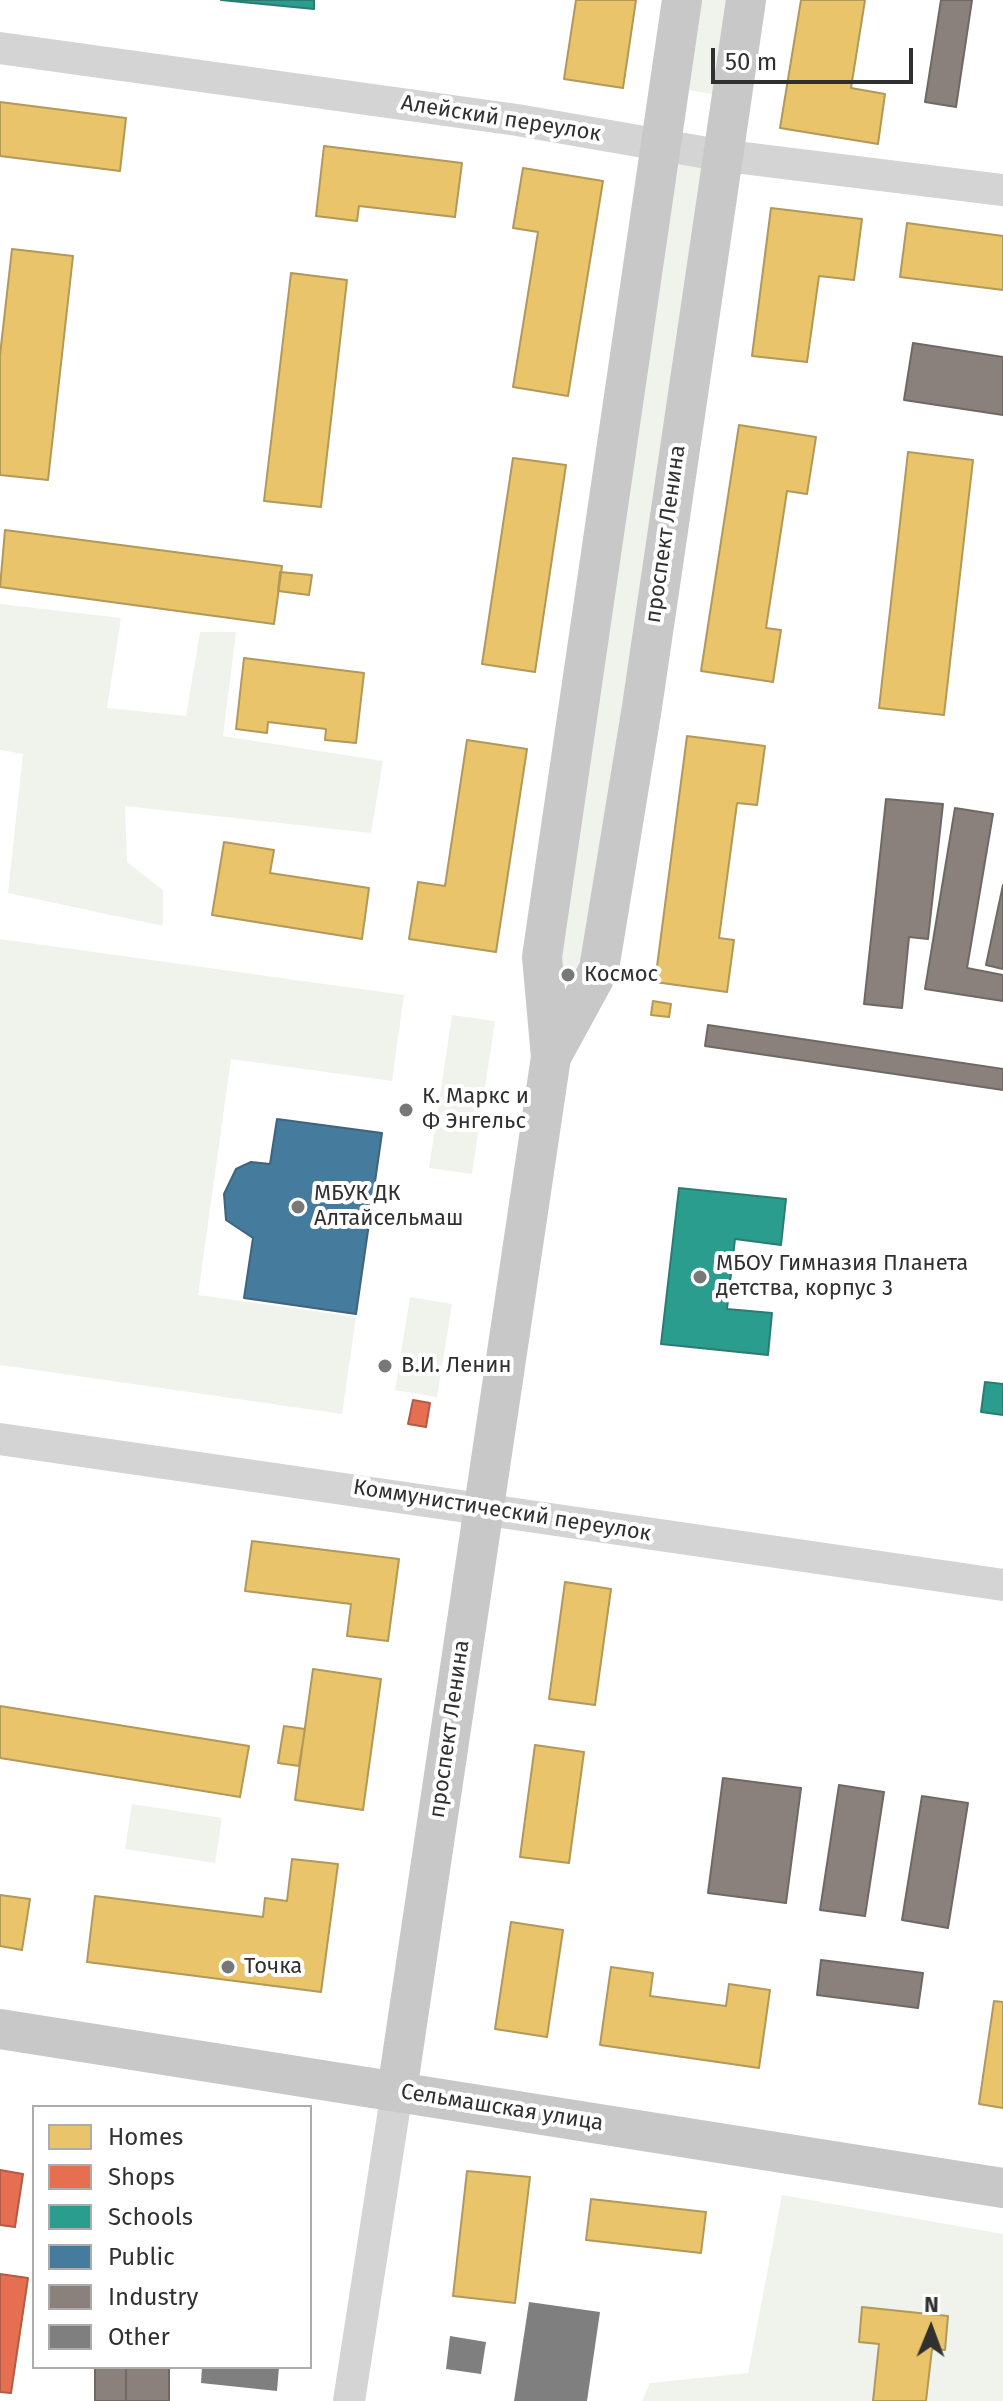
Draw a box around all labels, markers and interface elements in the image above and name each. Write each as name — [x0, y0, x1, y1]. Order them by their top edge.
scale bar — [715, 32, 917, 82]
text: 50 m — [725, 48, 777, 76]
street label: Алейский переулок — [399, 90, 603, 148]
street label: проспект Ленина — [640, 443, 692, 625]
place label: Космос — [584, 962, 658, 988]
marker: Космос — [559, 966, 577, 984]
place label: К. Маркс и Ф Энгельс — [422, 1084, 529, 1136]
marker: К. Маркс и Ф Энгельс — [397, 1101, 415, 1119]
place label: МБУК ДК Алтайсельмаш — [314, 1181, 464, 1232]
marker: МБУК ДК Алтайсельмаш — [289, 1198, 307, 1216]
place label: МБОУ Гимназия Планета детства, корпус 3 — [716, 1251, 968, 1302]
marker: МБОУ Гимназия Планета детства, корпус 3 — [691, 1268, 709, 1286]
place label: В.И. Ленин — [401, 1353, 512, 1379]
marker: В.И. Ленин — [376, 1357, 394, 1375]
street label: Коммунистический переулок — [351, 1474, 653, 1548]
street label: проспект Ленина — [424, 1638, 476, 1820]
place label: Точка — [244, 1954, 302, 1980]
marker: Точка — [219, 1958, 237, 1976]
street label: Сельмашская улица — [399, 2079, 605, 2137]
legend — [32, 2105, 312, 2369]
text: Homes — [108, 2123, 183, 2151]
text: Shops — [108, 2163, 175, 2191]
text: Schools — [108, 2203, 193, 2231]
text: Public — [108, 2243, 175, 2271]
text: Industry — [108, 2283, 198, 2311]
north arrow — [891, 2289, 971, 2369]
text: N — [924, 2291, 939, 2318]
text: Other — [108, 2323, 170, 2351]

